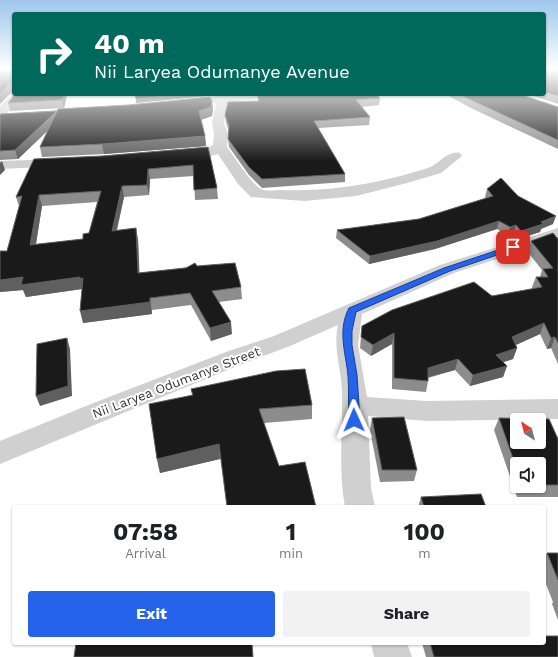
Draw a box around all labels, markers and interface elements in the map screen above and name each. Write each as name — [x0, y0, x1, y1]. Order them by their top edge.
text: 40 m — [94, 27, 164, 60]
icon: right — [28, 28, 80, 80]
text: Nii Laryea Odumanye Avenue — [94, 61, 350, 82]
pin — [496, 230, 530, 264]
icon: arrive — [502, 236, 524, 258]
street label: Nii Laryea Odumanye Street — [90, 343, 263, 421]
position arrow — [333, 399, 375, 441]
north arrow — [510, 413, 546, 449]
map controls — [510, 413, 546, 493]
button: sound — [510, 457, 546, 493]
text: 07:58 — [113, 518, 178, 546]
text: 1 — [286, 518, 296, 546]
text: 100 — [404, 518, 445, 546]
text: Arrival — [125, 546, 166, 561]
text: min — [279, 546, 303, 561]
text: m — [418, 546, 431, 561]
button: Exit — [28, 591, 275, 637]
button: Share — [283, 591, 530, 637]

